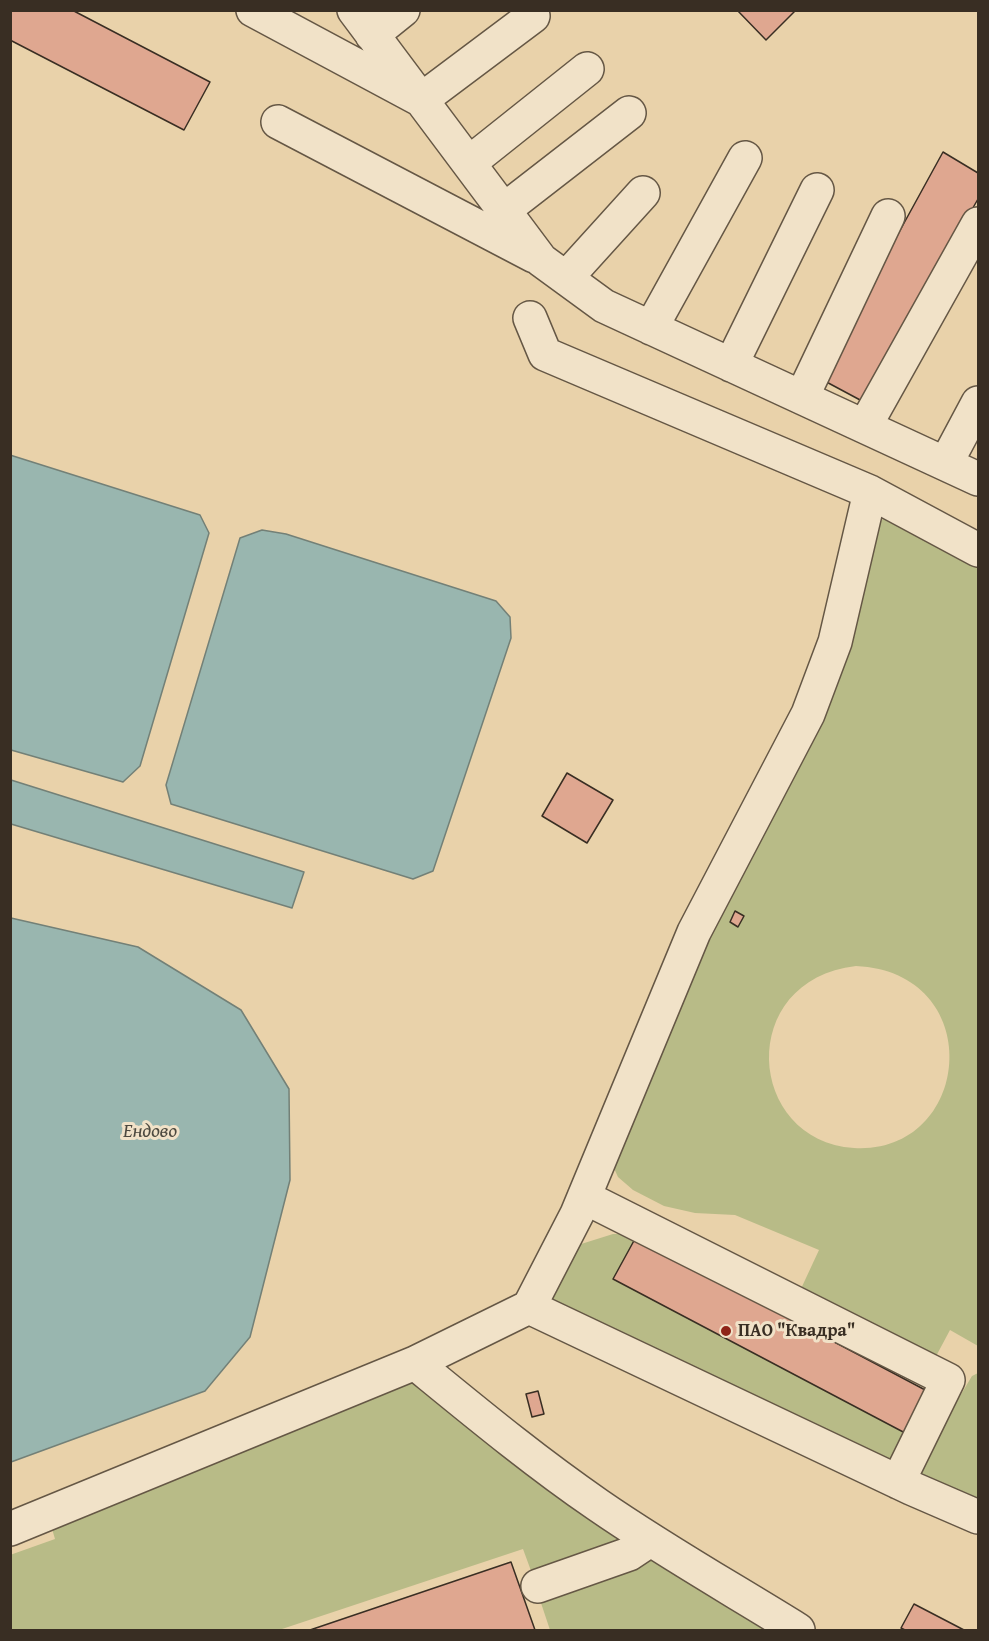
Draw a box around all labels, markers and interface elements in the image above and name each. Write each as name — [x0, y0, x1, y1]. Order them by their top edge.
water label: Ендово — [123, 1120, 177, 1144]
place label: ПАО "Квадра" — [738, 1320, 856, 1342]
marker: ПАО "Квадра" — [719, 1324, 733, 1338]

